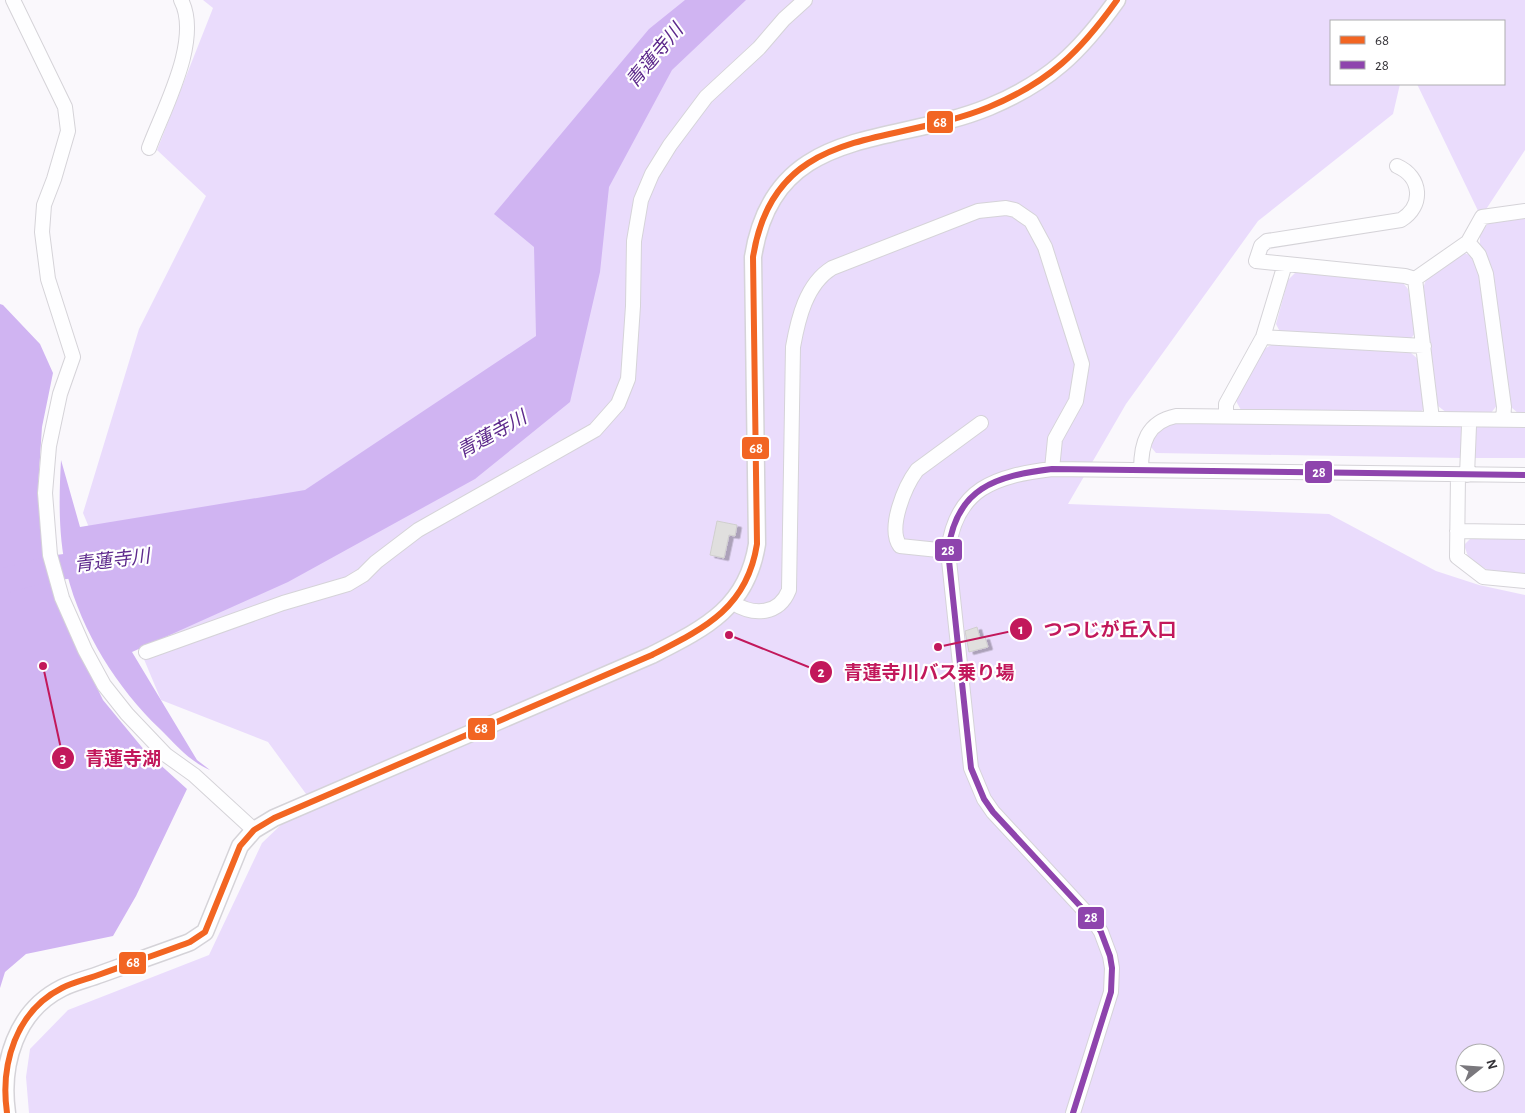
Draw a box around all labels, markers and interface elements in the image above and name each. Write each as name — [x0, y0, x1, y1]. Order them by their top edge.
water label: 青蓮寺川 — [623, 19, 688, 91]
legend — [1330, 20, 1505, 85]
text: 68 — [1375, 33, 1389, 48]
text: 28 — [1375, 58, 1389, 73]
line badge: 68 — [926, 110, 954, 134]
text: 68 — [933, 116, 947, 130]
water label: 青蓮寺川 — [454, 406, 532, 462]
line badge: 68 — [741, 436, 770, 460]
text: 68 — [749, 442, 763, 456]
line badge: 28 — [1304, 460, 1333, 484]
text: 28 — [1312, 466, 1326, 480]
line badge: 28 — [934, 538, 963, 562]
text: 28 — [941, 544, 955, 558]
water label: 青蓮寺川 — [73, 546, 153, 575]
callout: つつじが丘入口 — [1009, 612, 1187, 646]
text: つつじが丘入口 — [1043, 619, 1177, 640]
text: 1 — [1018, 622, 1024, 637]
callout: 青蓮寺川バス乗り場 — [809, 655, 1025, 689]
text: 青蓮寺川バス乗り場 — [843, 662, 1015, 683]
text: 2 — [817, 665, 825, 680]
line badge: 68 — [467, 717, 496, 741]
text: 68 — [474, 722, 488, 736]
callout: 青蓮寺湖 — [50, 741, 171, 775]
text: 青蓮寺湖 — [85, 749, 161, 769]
text: 3 — [60, 751, 66, 766]
line badge: 28 — [1077, 906, 1105, 930]
text: 28 — [1084, 911, 1098, 925]
line badge: 68 — [118, 951, 147, 975]
text: 68 — [126, 956, 140, 970]
north arrow — [1455, 1043, 1505, 1093]
text: N — [1483, 1058, 1500, 1071]

